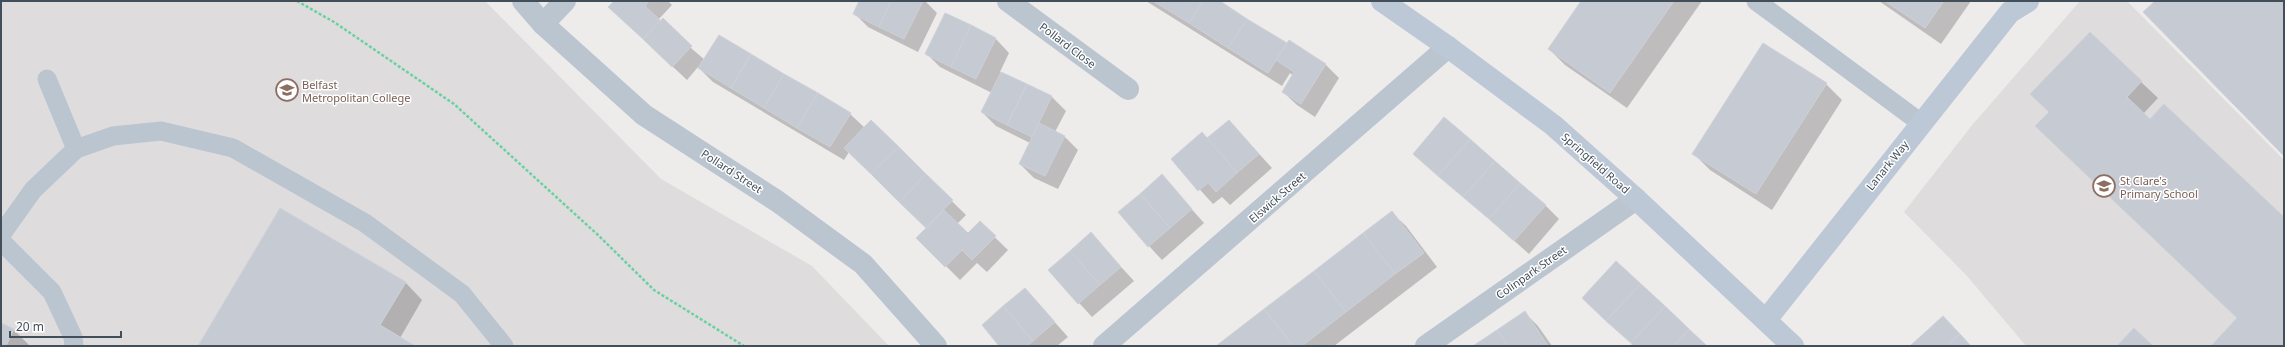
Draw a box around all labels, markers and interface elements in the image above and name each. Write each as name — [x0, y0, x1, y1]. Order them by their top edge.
street label: Pollard Close — [1037, 19, 1099, 71]
school or university icon: Belfast Metropolitan College — [274, 77, 300, 103]
place label: Belfast Metropolitan College — [302, 77, 410, 105]
street label: Springfield Road — [1559, 129, 1633, 197]
street label: Lanark Way — [1862, 137, 1912, 193]
street label: Pollard Street — [699, 146, 765, 196]
street label: Elswick Street — [1245, 168, 1309, 226]
school or university icon: St Clare's Primary School — [2091, 173, 2117, 199]
place label: St Clare's Primary School — [2120, 173, 2198, 201]
street label: Colinpark Street — [1493, 242, 1569, 302]
scale bar — [10, 313, 121, 339]
text: 20 m — [16, 318, 44, 335]

